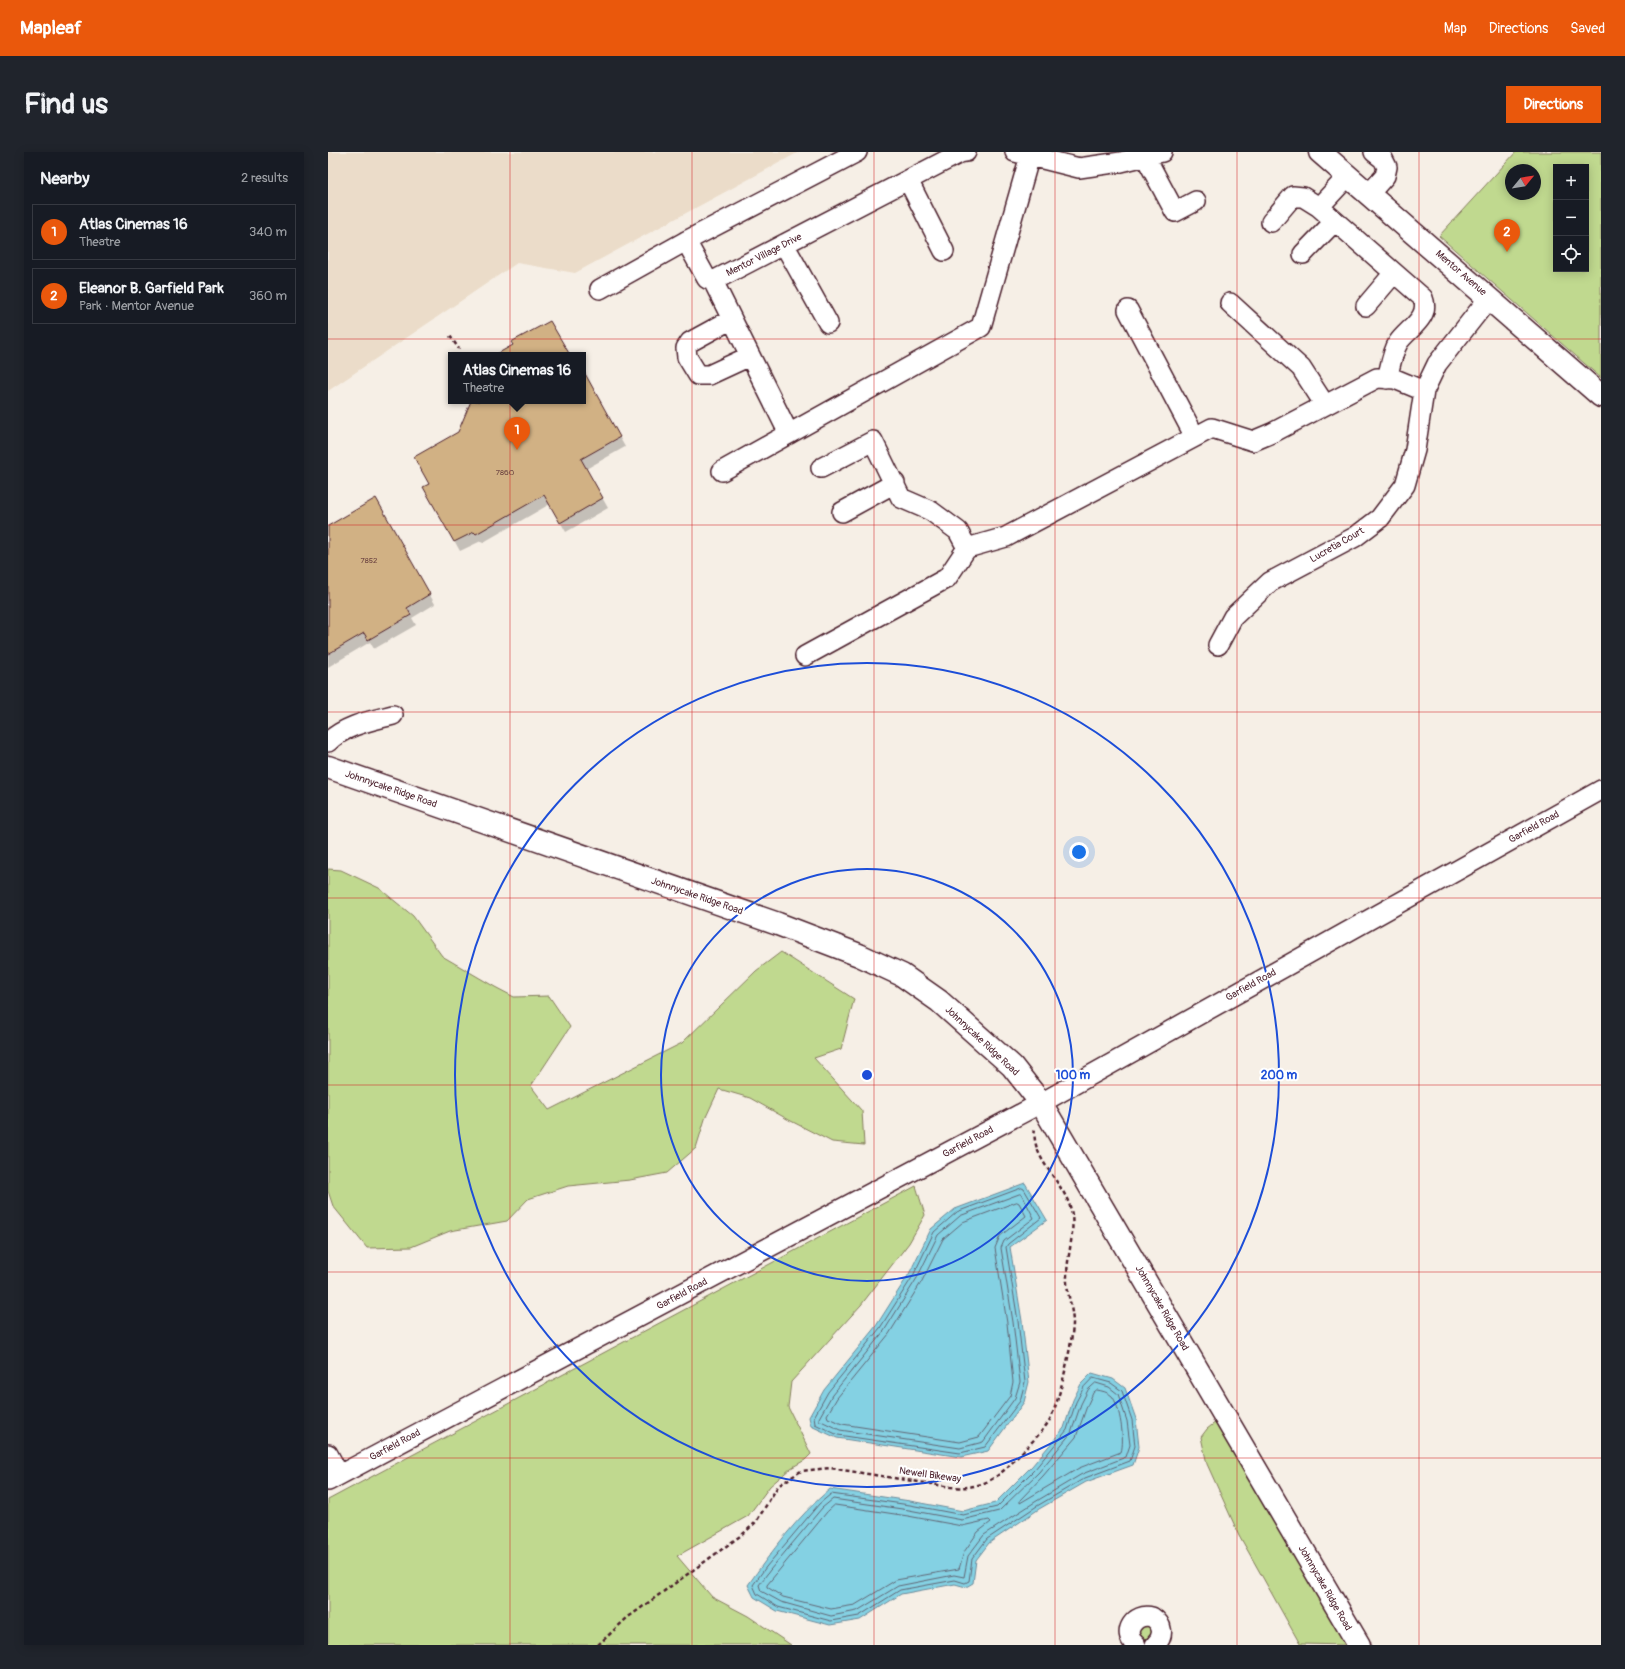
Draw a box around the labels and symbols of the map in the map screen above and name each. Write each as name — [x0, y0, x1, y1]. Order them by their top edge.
north arrow — [1505, 164, 1541, 200]
pin: 2 — [1494, 219, 1520, 252]
street label: Mentor Village Drive — [724, 231, 804, 279]
street label: Mentor Avenue — [1433, 248, 1489, 298]
pin: 1 — [504, 417, 530, 450]
house number: 7860 — [496, 468, 515, 477]
street label: Lucretia Court — [1308, 524, 1367, 565]
house number: 7852 — [360, 556, 378, 565]
street label: Johnnycake Ridge Road — [343, 768, 439, 810]
street label: Garfield Road — [1507, 808, 1561, 846]
your location — [1069, 842, 1089, 862]
street label: Johnnycake Ridge Road — [649, 875, 745, 917]
street label: Garfield Road — [1224, 966, 1278, 1004]
street label: Johnnycake Ridge Road — [943, 1004, 1021, 1078]
centre of rings — [860, 1068, 874, 1082]
text: 100 m — [1056, 1068, 1091, 1083]
text: 200 m — [1261, 1068, 1298, 1083]
street label: Garfield Road — [941, 1124, 996, 1160]
street label: Johnnycake Ridge Road — [1133, 1263, 1191, 1353]
street label: Garfield Road — [655, 1276, 710, 1312]
street label: Garfield Road — [368, 1427, 423, 1463]
street label: Newell Bikeway — [898, 1465, 963, 1485]
street label: Johnnycake Ridge Road — [1296, 1543, 1354, 1633]

